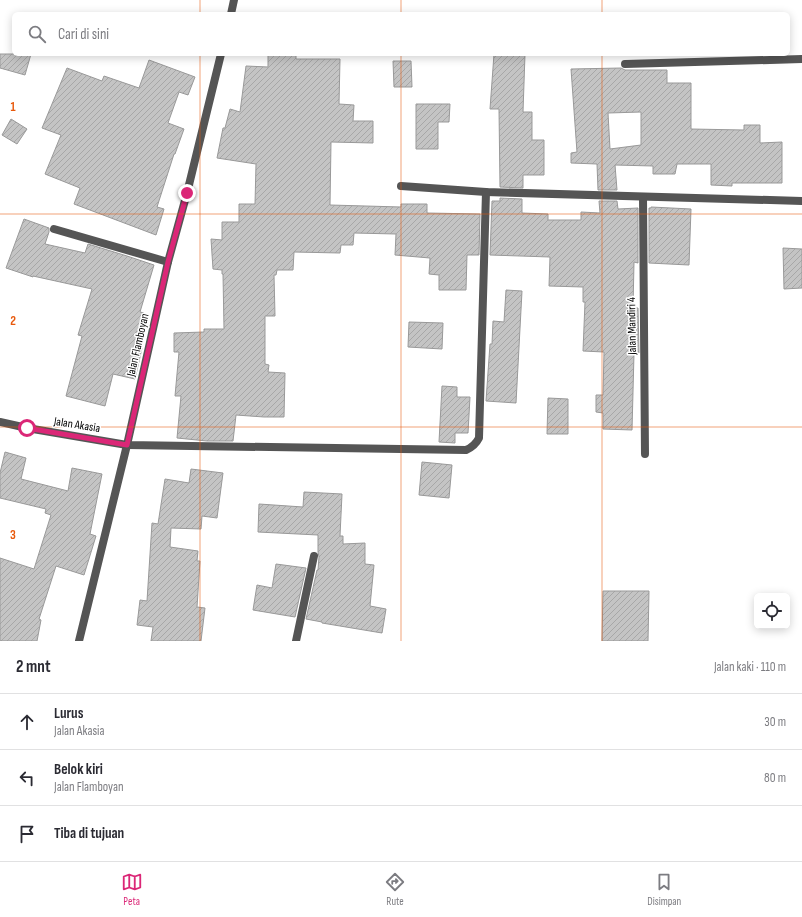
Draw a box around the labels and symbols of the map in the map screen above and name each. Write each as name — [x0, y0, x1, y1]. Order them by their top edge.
text: 1 — [10, 99, 16, 115]
route end — [178, 184, 196, 202]
street label: Jalan Mandiri 4 — [624, 297, 640, 356]
street label: Jalan Flamboyan — [123, 312, 153, 379]
text: 2 — [10, 313, 16, 329]
street label: Jalan Akasia — [52, 414, 102, 436]
route start — [18, 419, 36, 437]
text: 3 — [10, 527, 16, 543]

